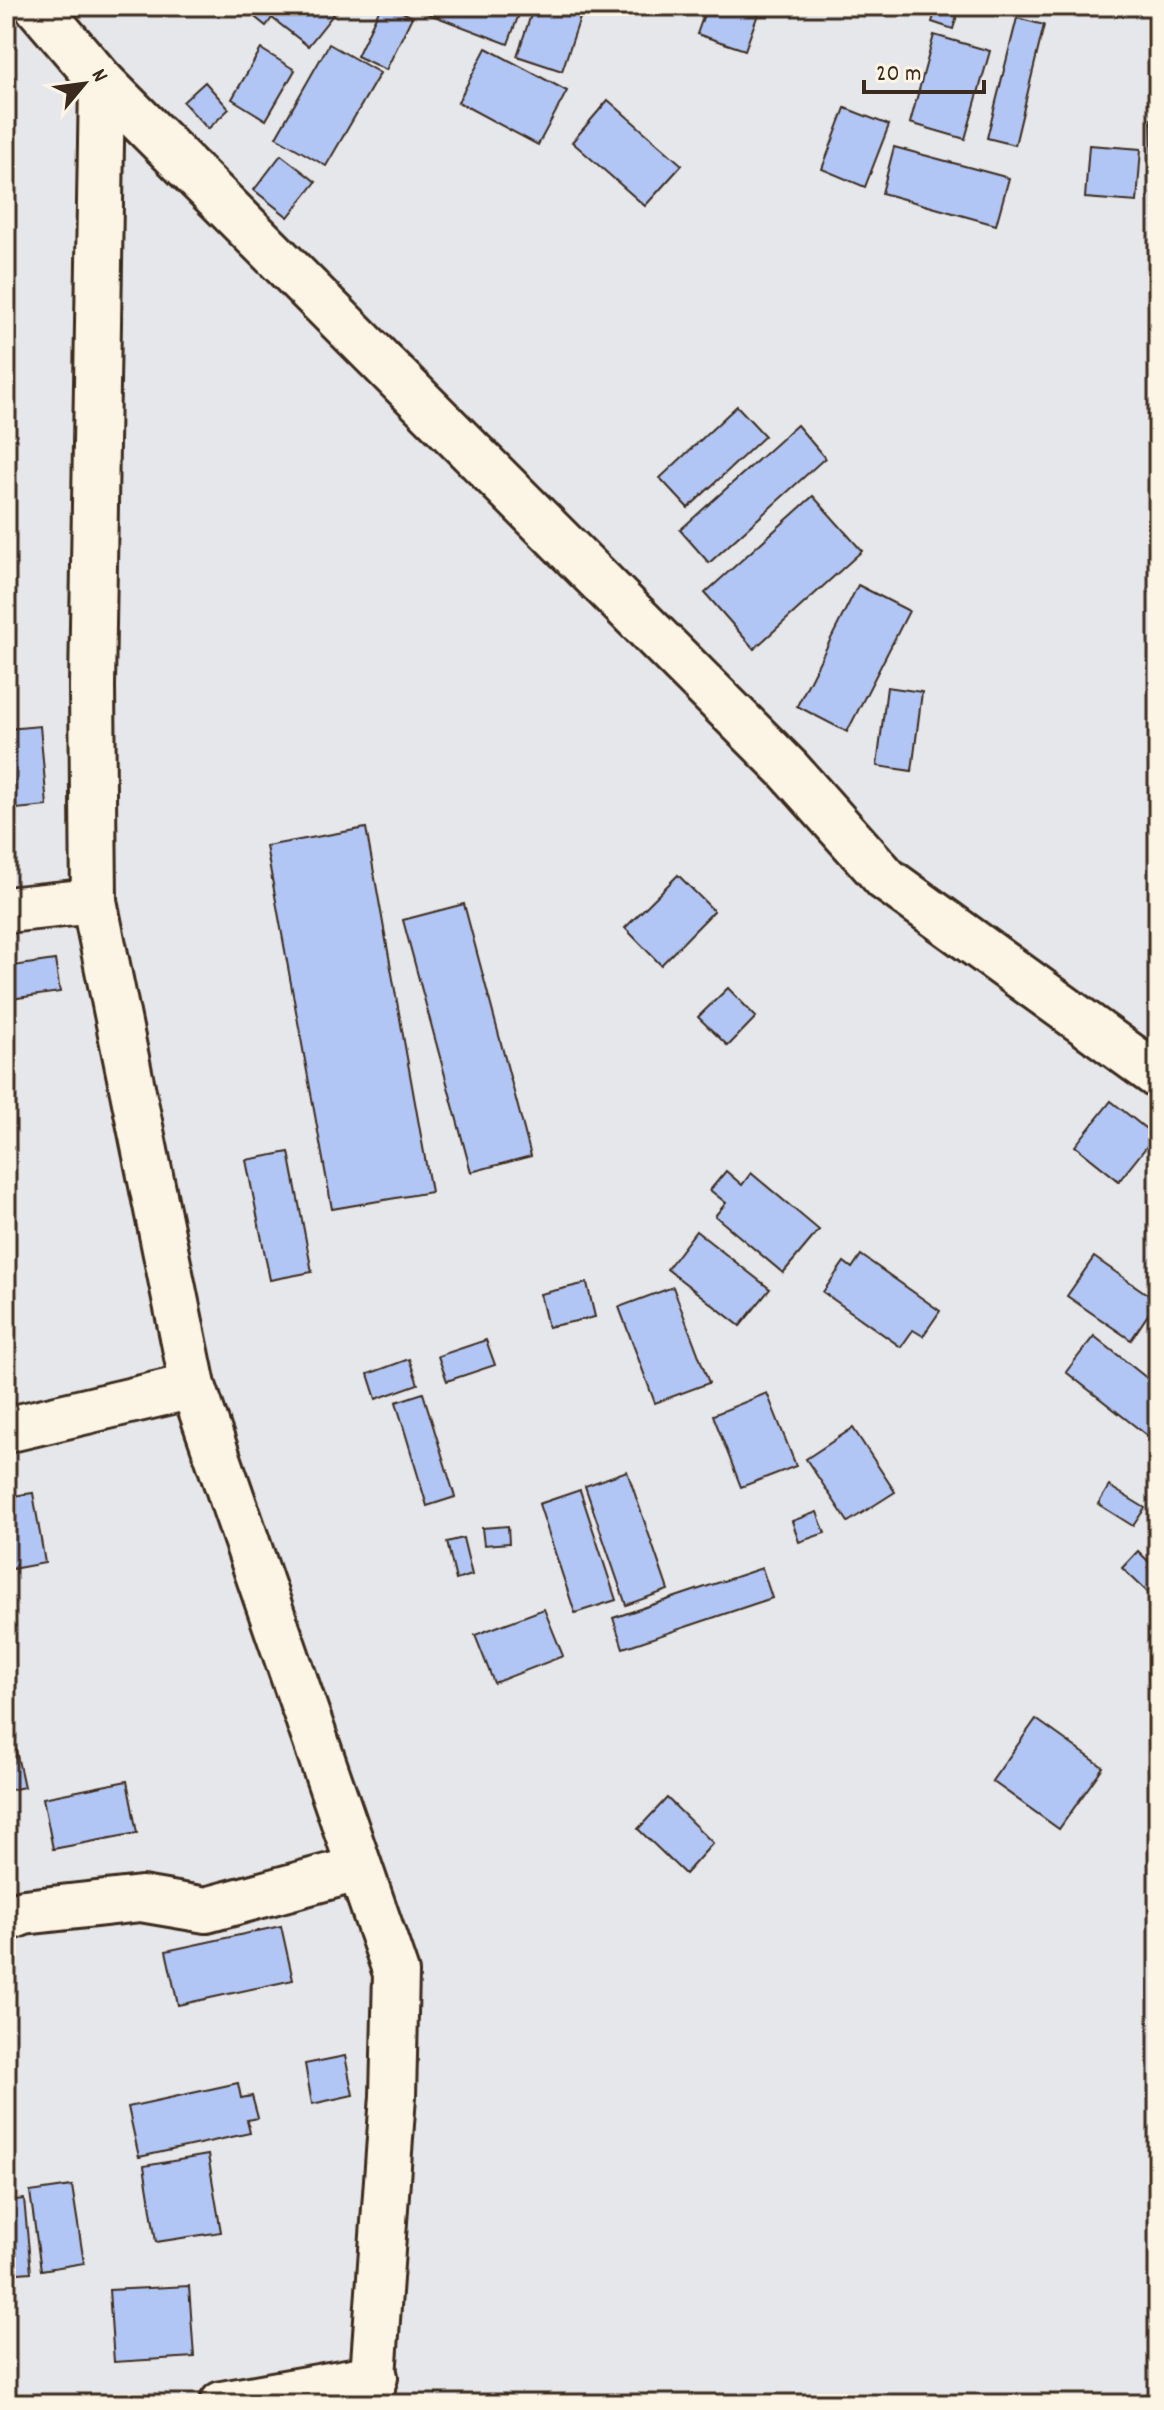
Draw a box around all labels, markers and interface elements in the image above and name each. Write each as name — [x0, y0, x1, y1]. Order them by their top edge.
north arrow — [44, 44, 124, 124]
scale bar — [864, 44, 984, 94]
text: 20 m — [876, 58, 922, 92]
text: N — [82, 64, 115, 88]

